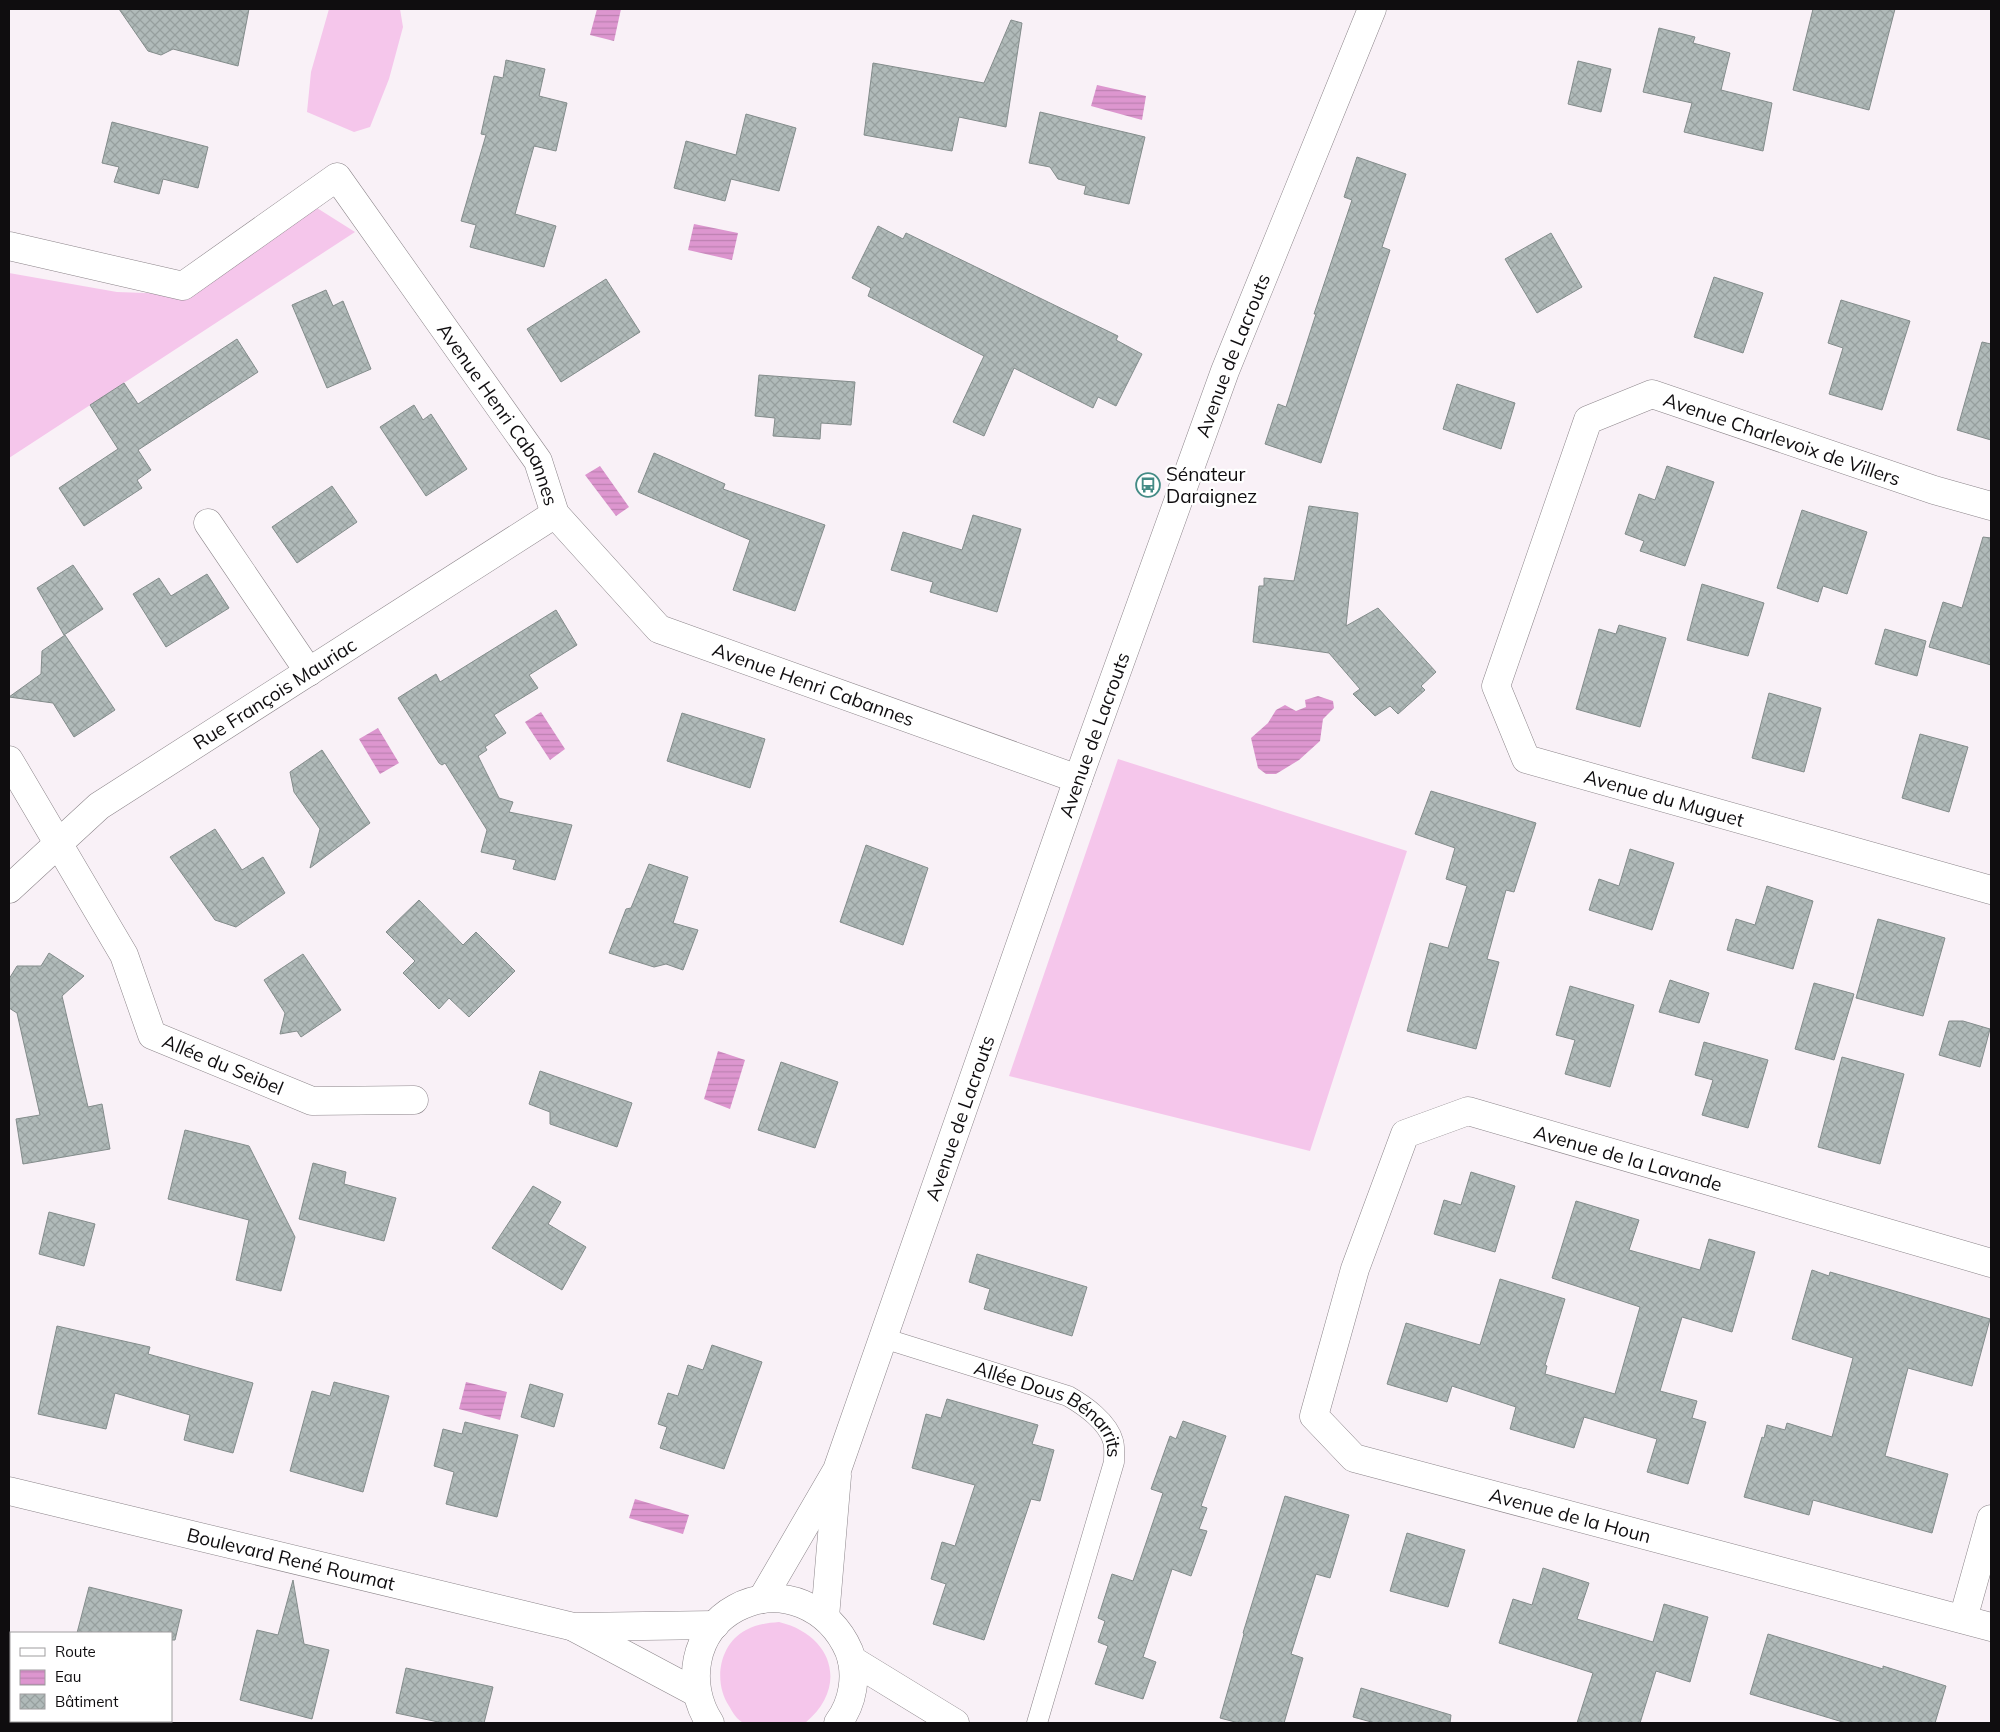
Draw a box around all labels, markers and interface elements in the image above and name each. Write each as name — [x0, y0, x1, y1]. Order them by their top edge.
street label: Avenue de Lacrouts — [1190, 270, 1275, 441]
street label: Avenue Henri Cabannes — [432, 318, 564, 509]
street label: Avenue Charlevoix de Villers — [1660, 387, 1904, 491]
place label: Sénateur Daraignez — [1166, 462, 1257, 508]
bus stop icon: Sénateur Daraignez — [1135, 472, 1161, 498]
street label: Rue François Mauriac — [188, 632, 361, 755]
street label: Avenue Henri Cabannes — [709, 637, 918, 731]
street label: Avenue de Lacrouts — [1054, 649, 1135, 821]
street label: Avenue du Muguet — [1581, 764, 1747, 832]
street label: Allée du Seibel — [159, 1029, 287, 1100]
street label: Avenue de Lacrouts — [920, 1032, 1000, 1204]
street label: Avenue de la Lavande — [1531, 1120, 1725, 1196]
street label: Allée Dous Bénarrits — [971, 1355, 1126, 1458]
street label: Avenue de la Houn — [1487, 1482, 1654, 1548]
street label: Boulevard René Roumat — [184, 1522, 398, 1596]
legend — [10, 1632, 172, 1722]
text: Route — [55, 1642, 96, 1661]
text: Eau — [55, 1667, 81, 1686]
text: Bâtiment — [55, 1692, 118, 1711]

